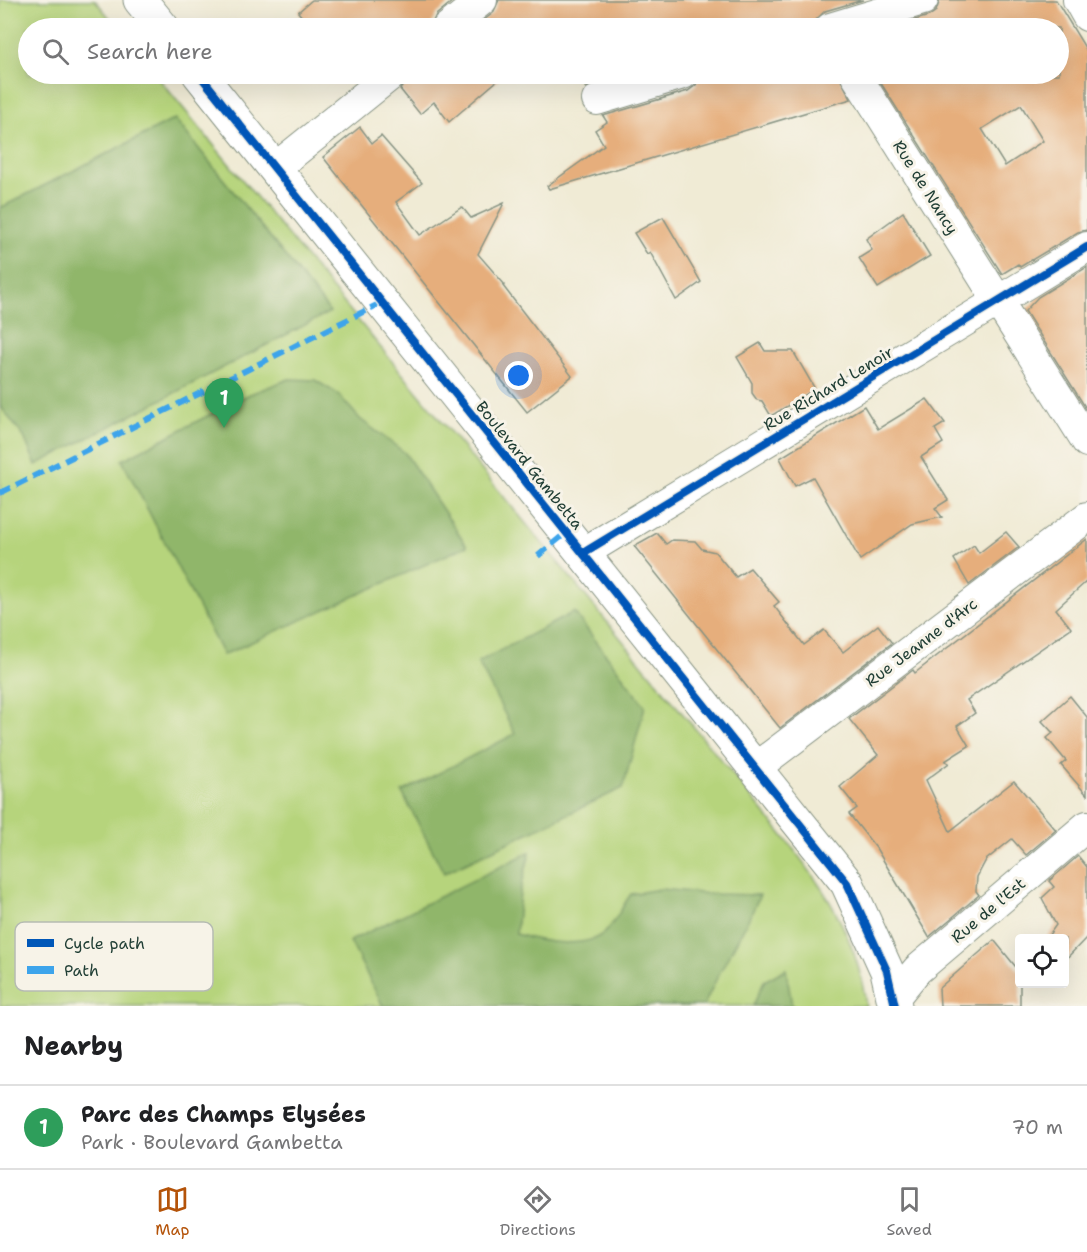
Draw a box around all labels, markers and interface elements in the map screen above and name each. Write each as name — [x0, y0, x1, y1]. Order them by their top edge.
search box — [18, 18, 1069, 84]
icon: search — [39, 35, 72, 68]
text: Search here — [87, 37, 213, 66]
street label: Rue de Nancy — [888, 136, 963, 238]
street label: Rue Richard Lenoir — [760, 341, 897, 435]
your location — [504, 361, 533, 390]
pin: 1 — [204, 378, 244, 428]
street label: Boulevard Gambetta — [471, 397, 588, 534]
street label: Rue Jeanne d'Arc — [861, 593, 982, 691]
street label: Rue de l'Est — [947, 873, 1030, 948]
legend — [15, 922, 213, 991]
text: Cycle path — [64, 933, 145, 954]
map controls — [1015, 934, 1069, 988]
button: locate — [1015, 934, 1069, 988]
text: Path — [64, 960, 99, 981]
text: Nearby — [24, 1028, 123, 1063]
text: Parc des Champs Elysées — [81, 1100, 366, 1129]
text: 1 — [39, 1114, 48, 1140]
text: 70 m — [1011, 1114, 1063, 1140]
text: Park · Boulevard Gambetta — [81, 1129, 343, 1155]
tab: Map — [155, 1183, 189, 1240]
tab: Directions — [500, 1183, 576, 1240]
tab: Saved — [886, 1183, 932, 1240]

